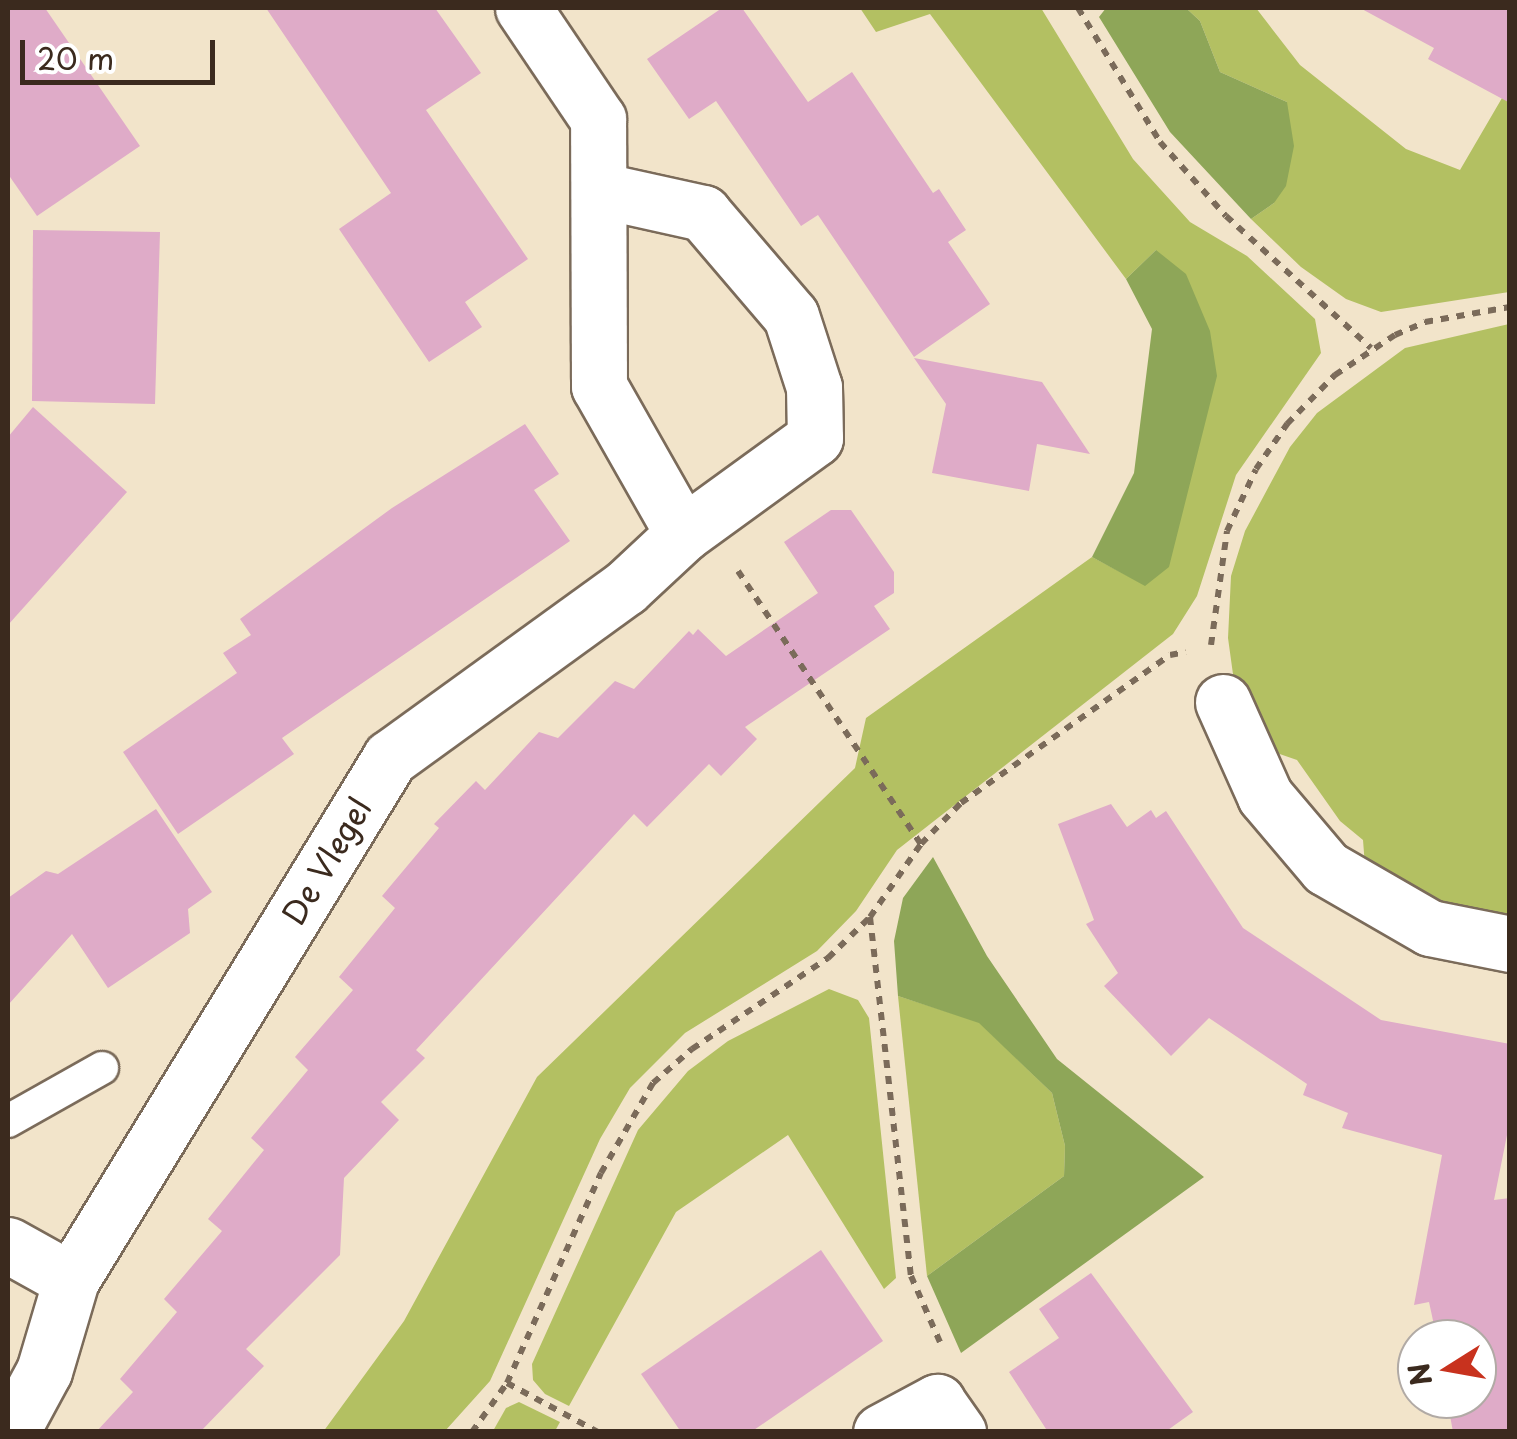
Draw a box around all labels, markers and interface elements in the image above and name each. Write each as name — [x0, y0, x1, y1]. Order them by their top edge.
scale bar — [25, 20, 220, 82]
text: 20 m — [37, 35, 114, 80]
street label: De Vlegel — [273, 790, 379, 932]
north arrow — [1397, 1319, 1497, 1419]
text: N — [1396, 1359, 1442, 1389]

